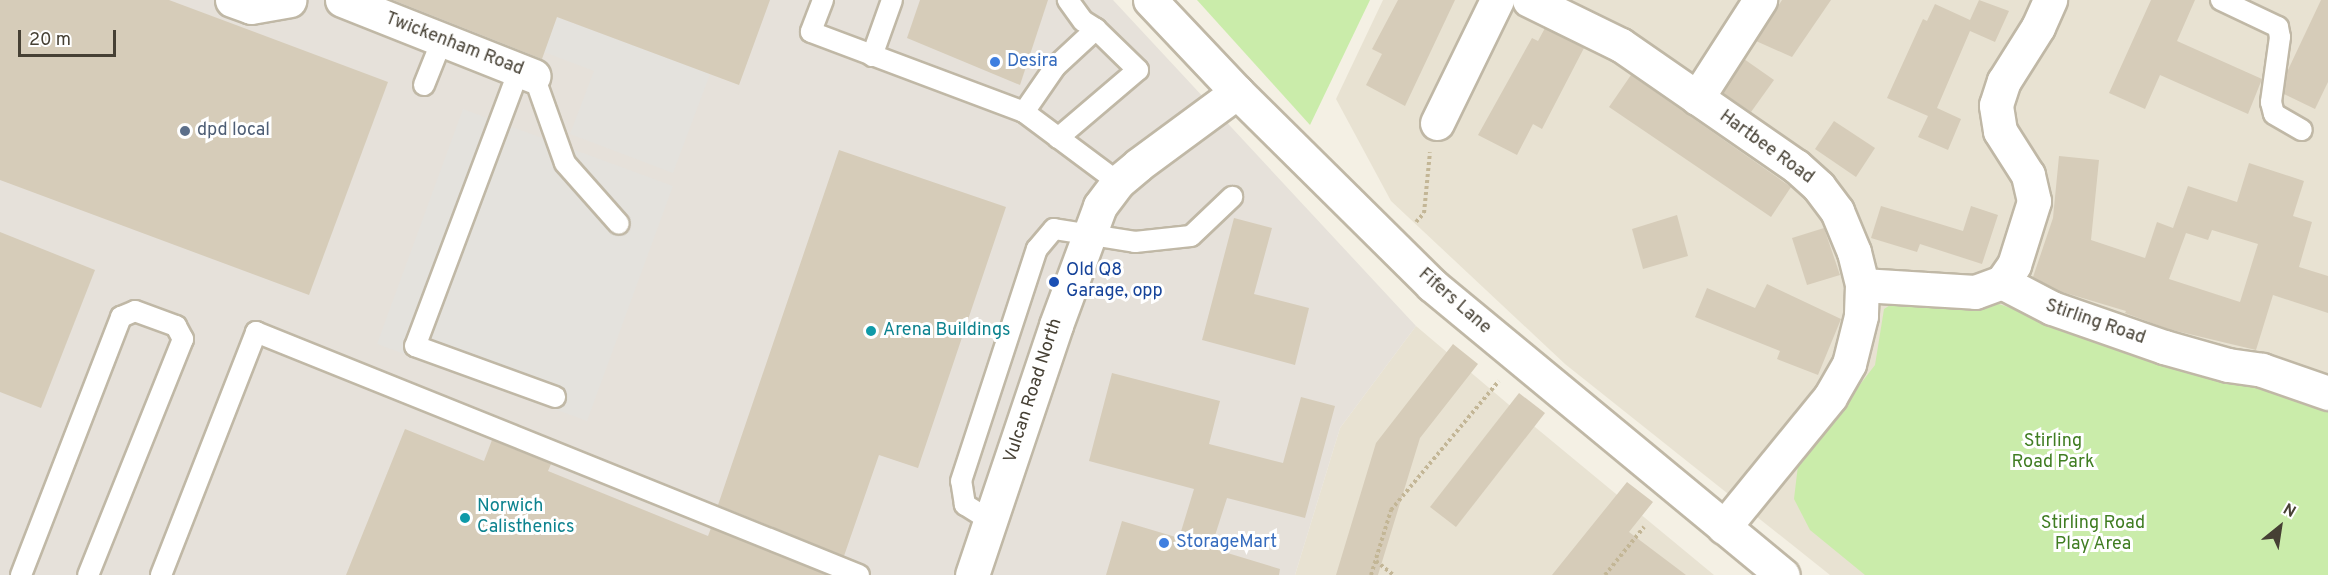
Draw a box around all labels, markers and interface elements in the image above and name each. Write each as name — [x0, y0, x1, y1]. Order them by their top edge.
street label: Twickenham Road — [382, 9, 526, 81]
scale bar — [21, 18, 118, 56]
text: 20 m — [29, 29, 71, 52]
place label: Desira — [1007, 51, 1058, 73]
marker: Desira — [988, 55, 1002, 69]
street label: Hartbee Road — [1715, 107, 1817, 189]
place label: dpd local — [197, 120, 270, 142]
marker: dpd local — [178, 124, 192, 138]
place label: Old Q8 Garage, opp — [1066, 261, 1163, 304]
street label: Fifers Lane — [1413, 265, 1495, 339]
marker: Old Q8 Garage, opp — [1047, 275, 1061, 289]
street label: Stirling Road — [2042, 296, 2148, 350]
street label: Vulcan Road North — [1000, 316, 1068, 466]
place label: Arena Buildings — [883, 320, 1010, 342]
marker: Arena Buildings — [864, 324, 878, 338]
park label: Stirling Road Park — [2011, 432, 2095, 474]
place label: Norwich Calisthenics — [477, 497, 574, 540]
north arrow — [2250, 497, 2310, 557]
text: N — [2279, 500, 2299, 523]
marker: Norwich Calisthenics — [458, 511, 472, 525]
park label: Stirling Road Play Area — [2041, 514, 2145, 556]
place label: StorageMart — [1176, 532, 1277, 554]
marker: StorageMart — [1157, 536, 1171, 550]

